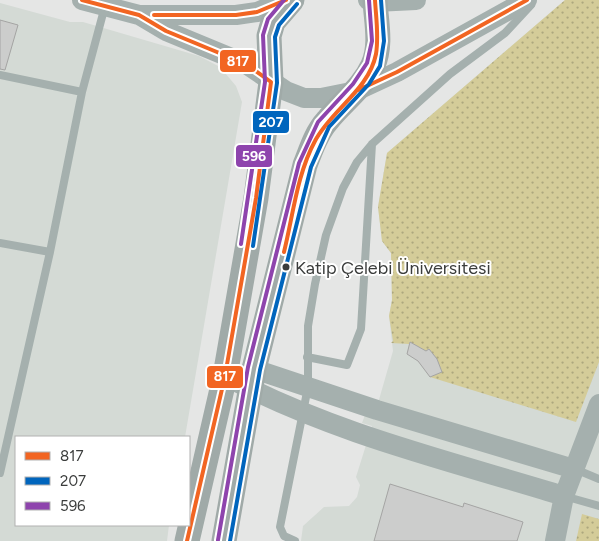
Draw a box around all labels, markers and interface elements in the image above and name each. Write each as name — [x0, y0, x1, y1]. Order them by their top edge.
line badge: 817 — [219, 49, 257, 73]
text: 817 — [227, 53, 249, 70]
line badge: 207 — [252, 110, 290, 134]
text: 207 — [259, 114, 284, 131]
line badge: 596 — [235, 144, 273, 168]
text: 596 — [242, 148, 266, 165]
place label: Katip Çelebi Üniversitesi — [295, 257, 491, 279]
marker: Katip Çelebi Üniversitesi — [281, 262, 291, 272]
line badge: 817 — [206, 365, 244, 389]
text: 817 — [214, 368, 236, 385]
legend — [15, 436, 190, 526]
text: 817 — [60, 447, 83, 465]
text: 207 — [60, 472, 86, 490]
text: 596 — [60, 497, 86, 515]

